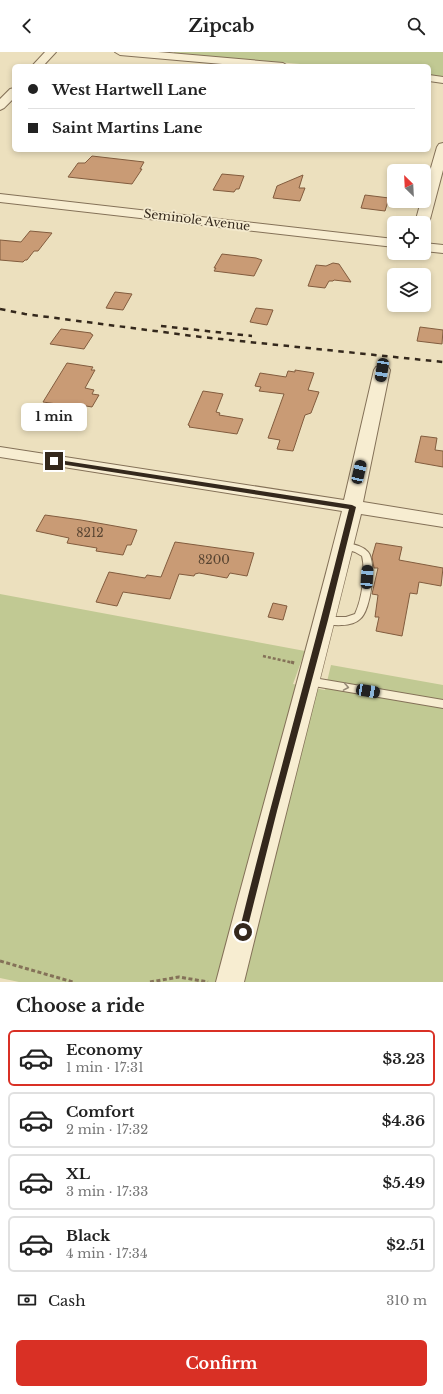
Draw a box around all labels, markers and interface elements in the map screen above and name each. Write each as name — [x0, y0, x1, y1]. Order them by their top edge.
icon: back — [16, 15, 38, 37]
text: Zipcab — [188, 15, 255, 37]
icon: search — [405, 15, 427, 37]
text: West Hartwell Lane — [52, 80, 207, 99]
text: Saint Martins Lane — [52, 118, 203, 137]
north arrow — [387, 164, 431, 208]
map controls — [387, 164, 431, 312]
street label: Seminole Avenue — [143, 206, 251, 233]
button: locate — [387, 216, 431, 260]
button: layers — [387, 268, 431, 312]
car — [374, 357, 390, 383]
callout: 1 min — [21, 403, 87, 431]
text: 1 min — [35, 408, 73, 425]
route end — [45, 452, 63, 470]
car — [350, 459, 368, 485]
house number: 8212 — [76, 525, 104, 540]
house number: 8200 — [198, 552, 230, 567]
car — [360, 565, 374, 589]
one-way arrow — [343, 683, 349, 691]
car — [355, 683, 381, 699]
route start — [234, 923, 252, 941]
text: Choose a ride — [16, 995, 145, 1017]
icon: car — [18, 1040, 54, 1076]
text: Economy — [66, 1040, 143, 1059]
text: $3.23 — [383, 1049, 425, 1068]
text: 1 min · 17:31 — [66, 1059, 144, 1076]
icon: car — [18, 1102, 54, 1138]
text: Comfort — [66, 1102, 134, 1121]
text: $4.36 — [382, 1111, 425, 1130]
text: 2 min · 17:32 — [66, 1121, 148, 1138]
icon: car — [18, 1164, 54, 1200]
text: XL — [66, 1164, 90, 1183]
text: $5.49 — [382, 1173, 425, 1192]
text: 3 min · 17:33 — [66, 1183, 148, 1200]
icon: car — [18, 1226, 54, 1262]
text: Black — [66, 1226, 110, 1245]
text: $2.51 — [386, 1235, 425, 1254]
text: 4 min · 17:34 — [66, 1245, 147, 1262]
icon: cash — [16, 1289, 38, 1311]
text: Cash — [48, 1291, 85, 1310]
text: 310 m — [386, 1292, 427, 1309]
button: Confirm — [16, 1340, 427, 1386]

